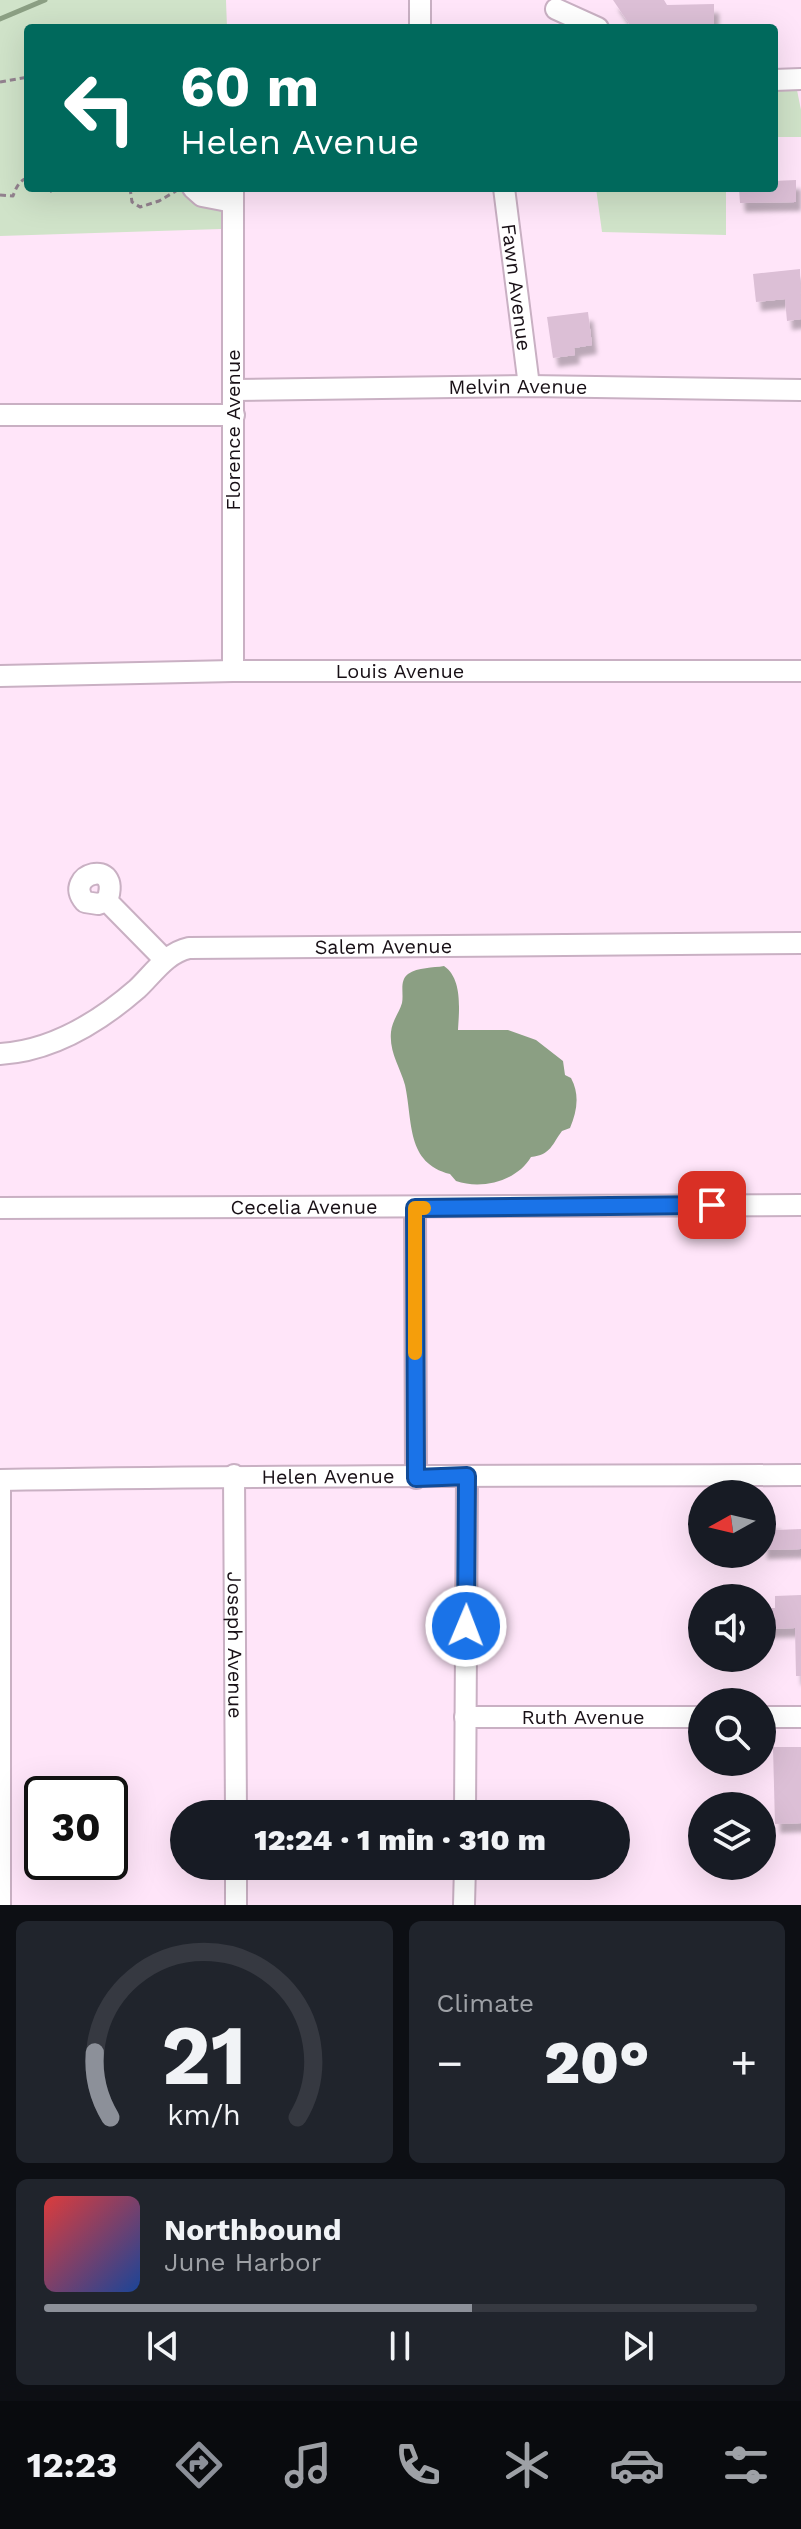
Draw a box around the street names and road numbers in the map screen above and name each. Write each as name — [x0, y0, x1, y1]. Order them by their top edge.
street label: Fawn Avenue — [497, 222, 536, 352]
street label: Florence Avenue — [221, 349, 245, 511]
street label: Melvin Avenue — [448, 374, 588, 399]
street label: Louis Avenue — [336, 659, 464, 683]
street label: Salem Avenue — [315, 934, 452, 959]
street label: Cecelia Avenue — [230, 1195, 378, 1219]
street label: Helen Avenue — [261, 1464, 395, 1489]
street label: Joseph Avenue — [223, 1571, 247, 1719]
street label: Ruth Avenue — [521, 1705, 645, 1729]

